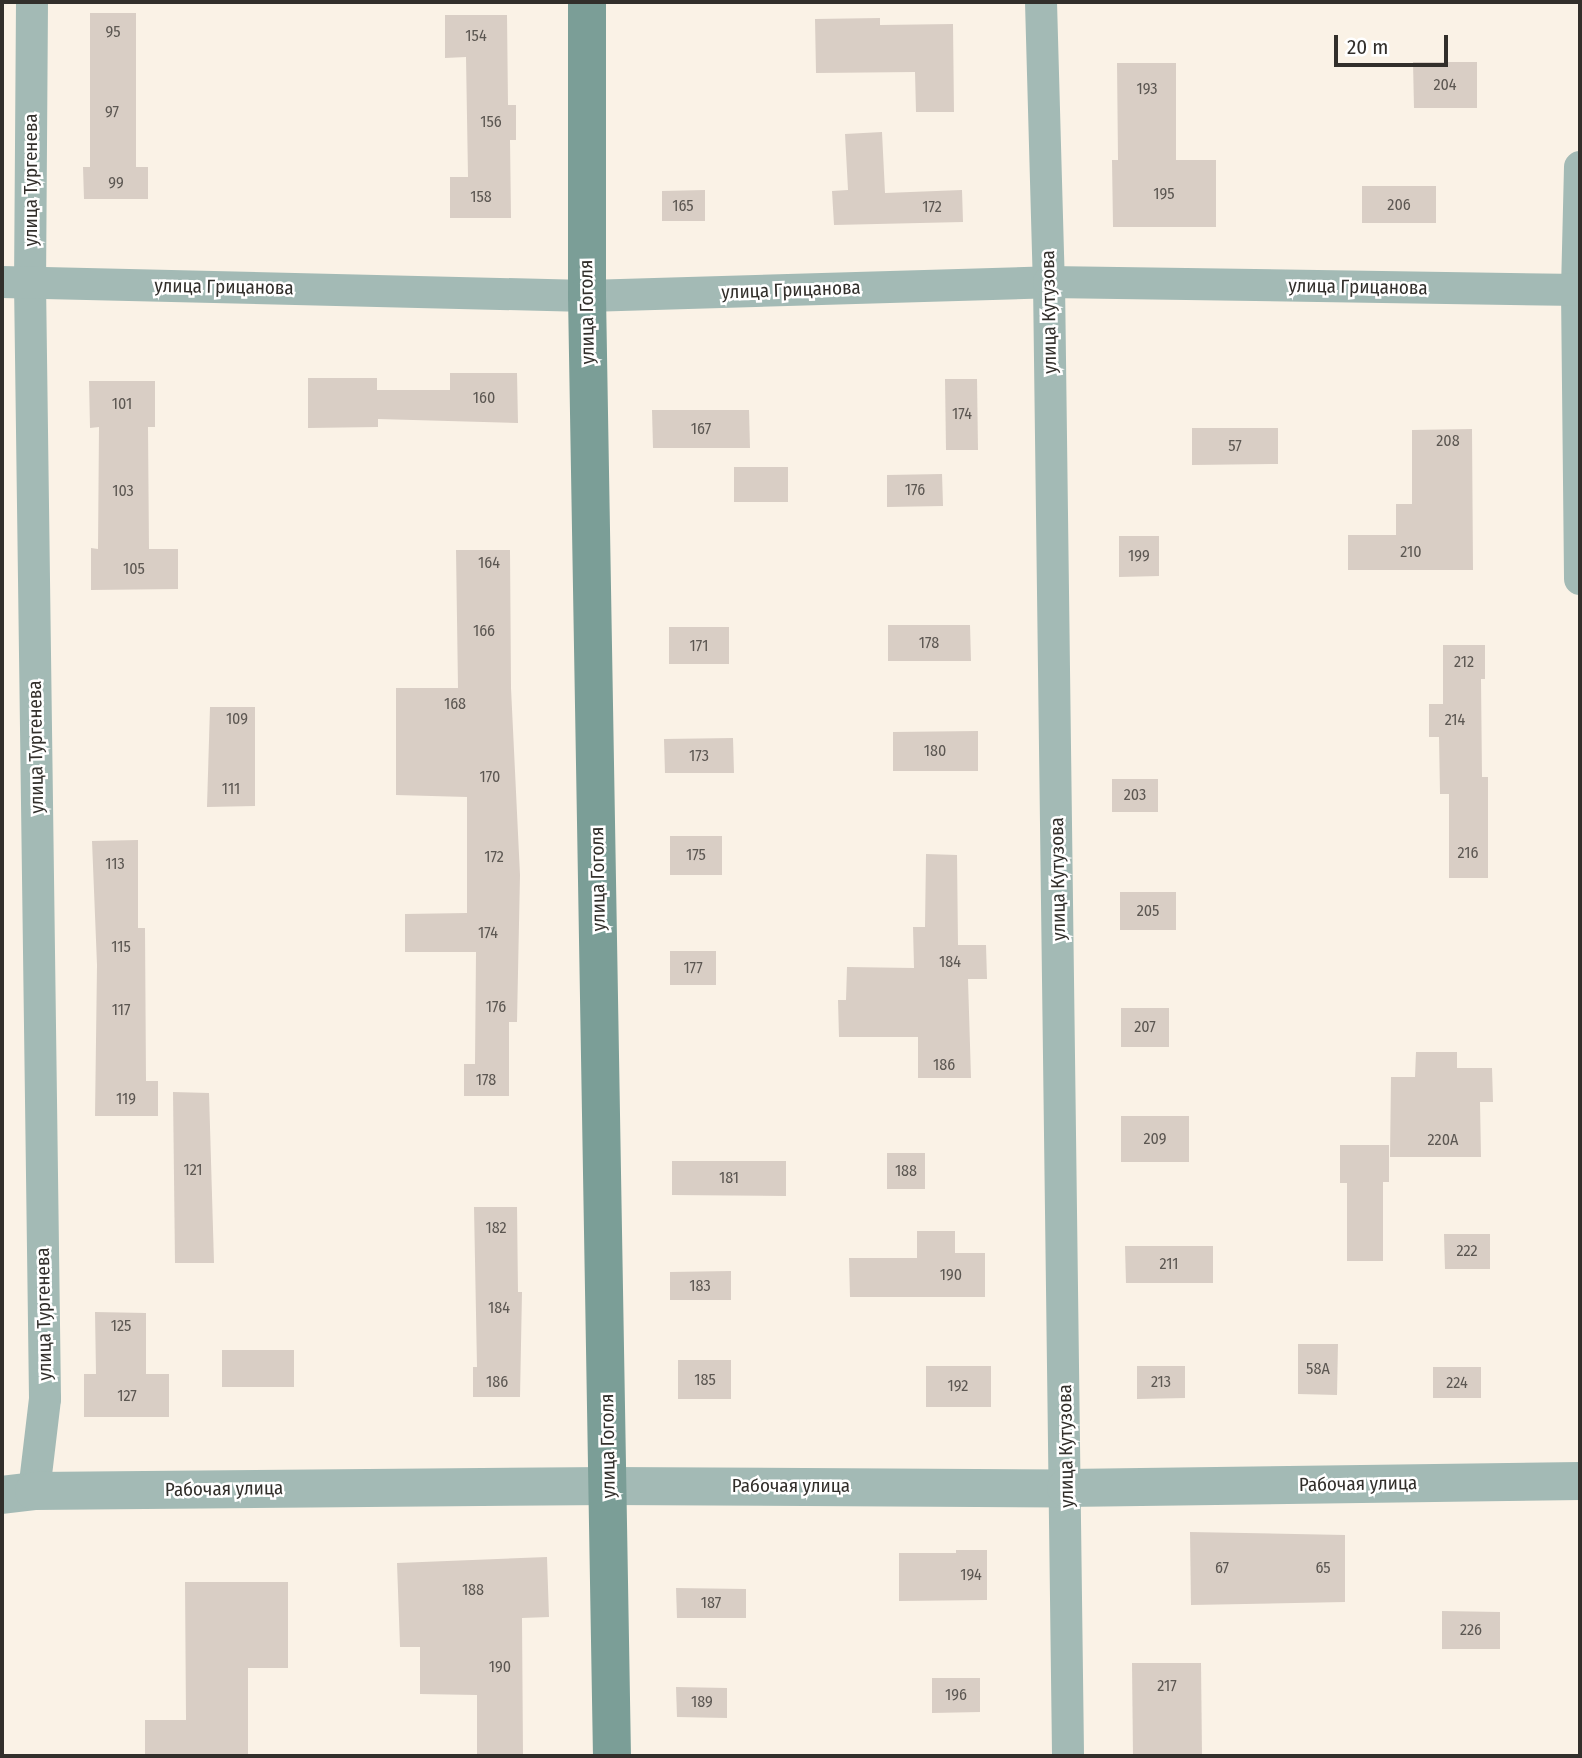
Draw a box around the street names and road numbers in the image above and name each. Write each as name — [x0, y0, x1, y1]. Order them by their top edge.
street label: улица Тургенева — [20, 113, 42, 247]
street label: улица Кутузова — [1037, 250, 1061, 374]
street label: улица Гоголя — [575, 259, 599, 365]
street label: улица Грицанова — [154, 274, 294, 300]
street label: улица Грицанова — [1288, 274, 1428, 300]
street label: улица Грицанова — [721, 276, 861, 304]
street label: улица Тургенева — [23, 680, 49, 814]
street label: улица Кутузова — [1046, 817, 1070, 941]
street label: улица Гоголя — [586, 826, 610, 932]
street label: улица Тургенева — [31, 1247, 57, 1381]
street label: улица Кутузова — [1054, 1384, 1078, 1508]
street label: улица Гоголя — [596, 1393, 620, 1499]
street label: Рабочая улица — [1299, 1472, 1417, 1496]
street label: Рабочая улица — [732, 1475, 850, 1497]
street label: Рабочая улица — [165, 1477, 283, 1501]

